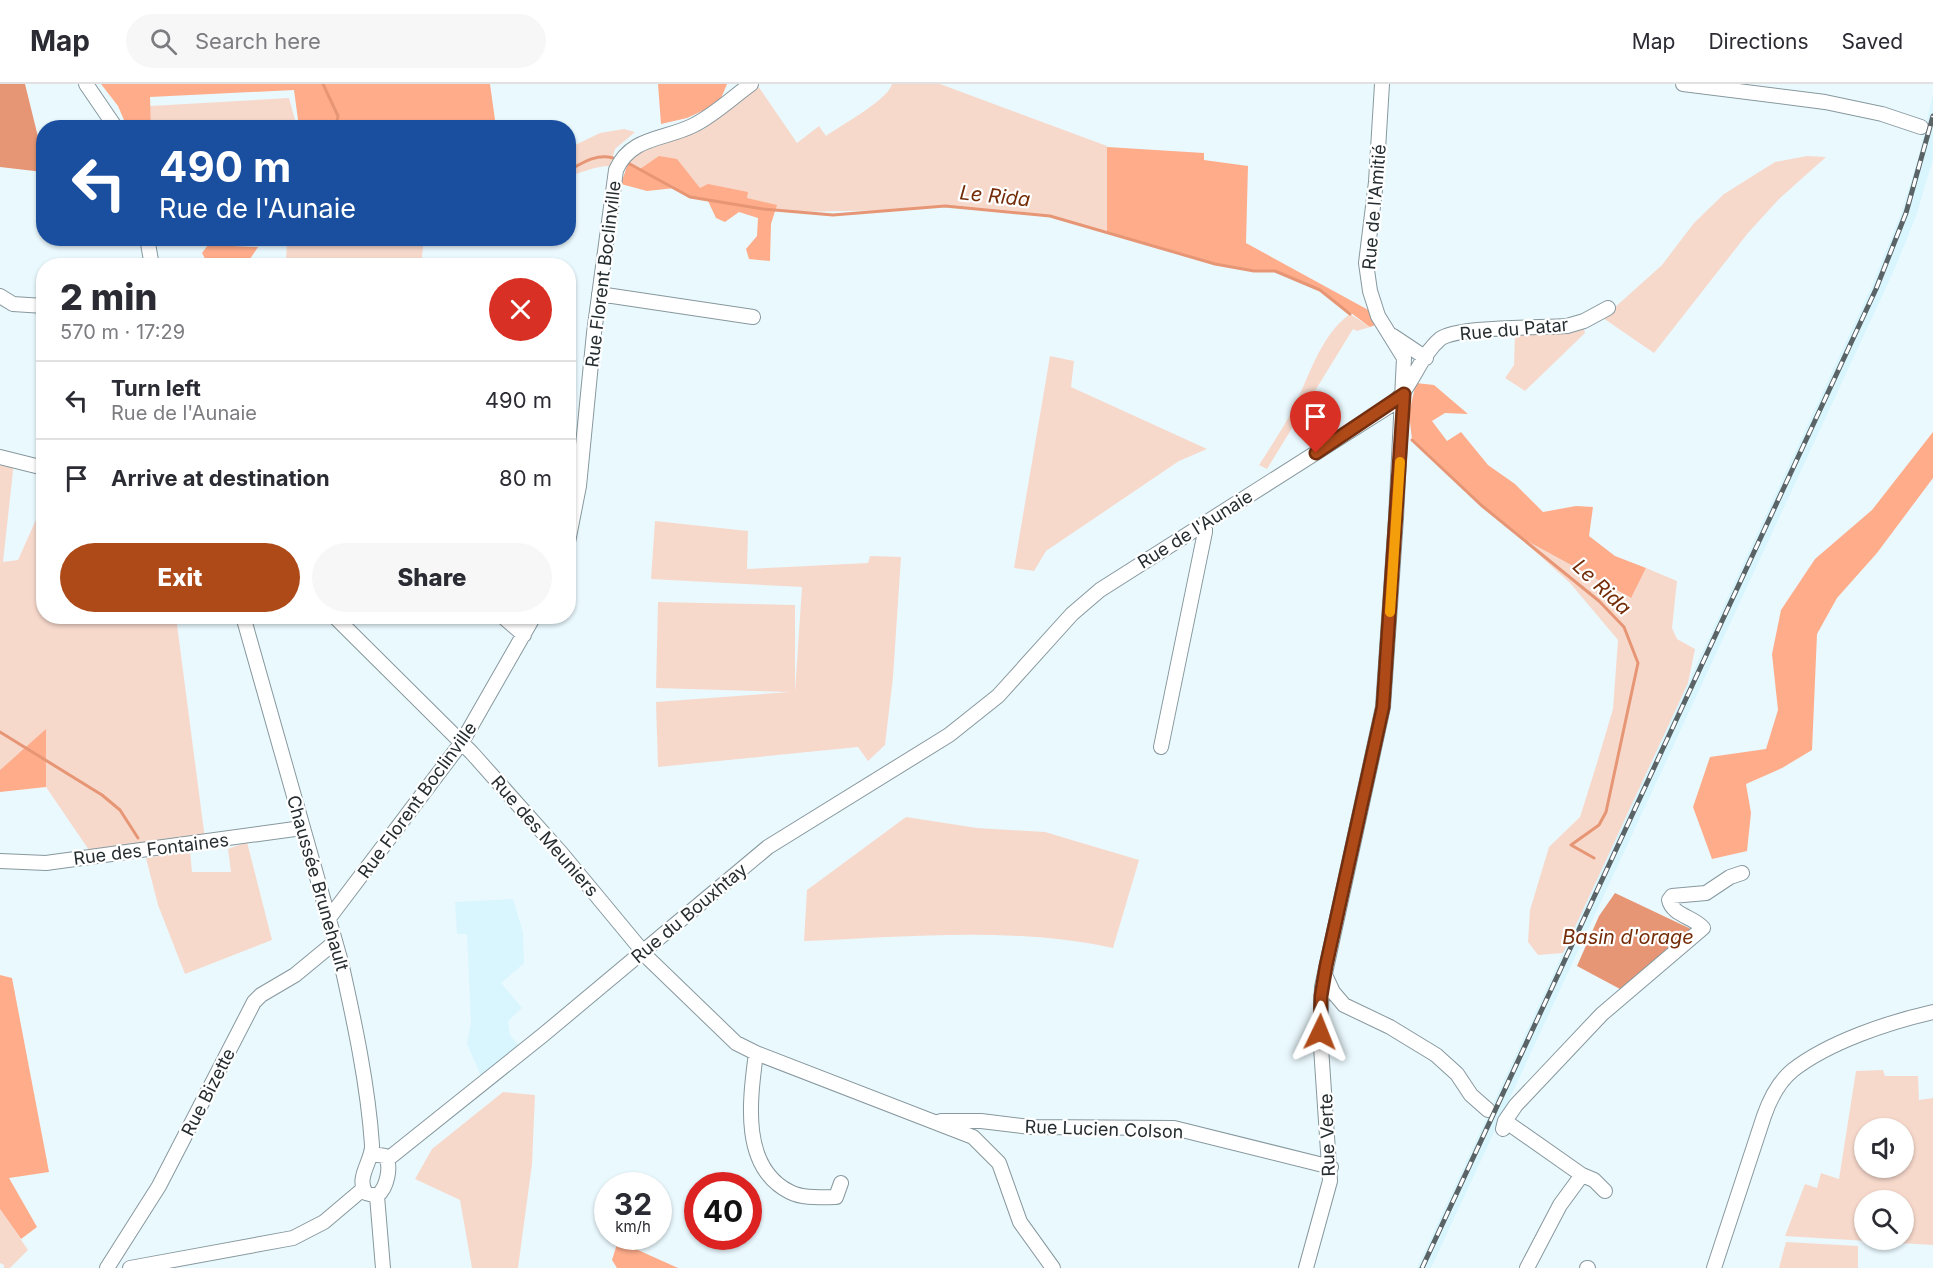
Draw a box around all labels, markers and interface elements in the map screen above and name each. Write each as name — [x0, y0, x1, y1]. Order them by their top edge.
search box — [126, 14, 546, 68]
text: Map — [30, 24, 90, 58]
icon: search — [147, 25, 180, 58]
text: Search here — [195, 28, 321, 54]
text: Map — [1632, 29, 1675, 54]
text: Directions — [1708, 29, 1809, 54]
text: Saved — [1842, 29, 1903, 54]
text: 490 m — [159, 141, 291, 192]
street label: Rue de l'Amitié — [1358, 143, 1390, 271]
icon: left — [60, 144, 138, 222]
street label: Rue Florent Boclinville — [581, 180, 625, 368]
water label: Le Rida — [959, 180, 1031, 212]
text: Rue de l'Aunaie — [159, 192, 356, 225]
text: 2 min — [60, 275, 157, 319]
button: close — [489, 278, 552, 341]
street label: Rue du Patar — [1459, 314, 1569, 344]
text: 570 m · 17:29 — [60, 320, 185, 344]
text: Turn left — [111, 375, 201, 401]
icon: left — [60, 384, 93, 417]
text: 490 m — [485, 387, 552, 413]
pin — [1290, 391, 1341, 453]
icon: arrive — [1299, 400, 1332, 433]
text: Rue de l'Aunaie — [111, 401, 257, 425]
icon: arrive — [60, 462, 93, 495]
text: Arrive at destination — [111, 465, 330, 491]
text: 80 m — [499, 465, 552, 491]
street label: Rue de l'Aunaie — [1134, 485, 1256, 573]
button: Exit — [60, 543, 300, 612]
button: Share — [312, 543, 552, 612]
water label: Le Rida — [1568, 554, 1636, 620]
street label: Rue Florent Boclinville — [353, 718, 481, 882]
street label: Rue des Meuniers — [487, 771, 603, 901]
street label: Chaussée Brunehault — [283, 793, 353, 973]
street label: Rue des Fontaines — [72, 829, 230, 869]
street label: Rue du Bouxhtay — [627, 859, 751, 967]
water label: Basin d'orage — [1562, 925, 1694, 949]
position arrow — [1288, 1000, 1352, 1064]
street label: Rue Bizette — [177, 1045, 239, 1139]
street label: Rue Verte — [1315, 1093, 1339, 1177]
street label: Rue Lucien Colson — [1024, 1116, 1184, 1142]
map controls — [1854, 1118, 1914, 1250]
button: sound — [1854, 1118, 1914, 1178]
speed limit sign: 40 — [684, 1172, 762, 1250]
text: 32 — [614, 1186, 652, 1222]
button: search — [1854, 1190, 1914, 1250]
text: km/h — [615, 1217, 651, 1236]

